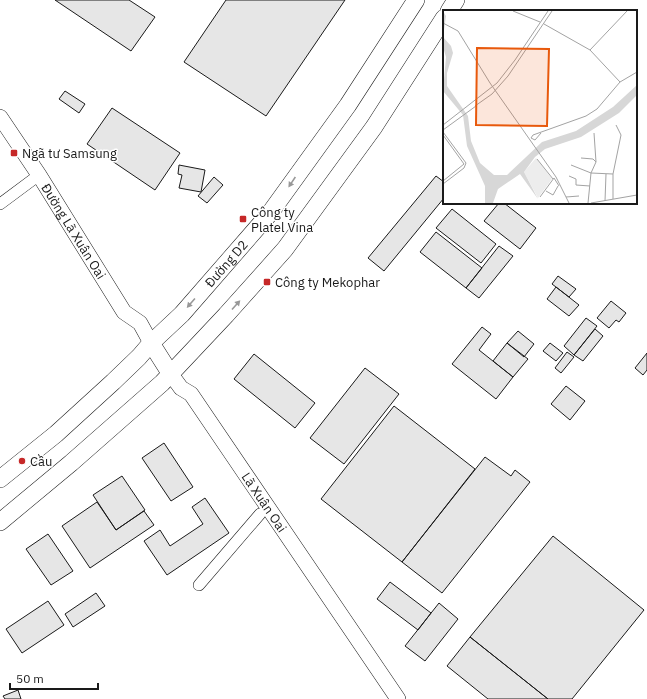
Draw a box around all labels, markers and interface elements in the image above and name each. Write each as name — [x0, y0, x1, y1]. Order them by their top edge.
inset map — [443, 10, 637, 204]
place label: Ngã tư Samsung — [22, 145, 117, 162]
marker: Ngã tư Samsung — [9, 148, 19, 158]
one-way arrow — [288, 177, 296, 187]
street label: Đường Lã Xuân Oai — [37, 180, 109, 282]
place label: Công ty Platel Vina — [251, 204, 313, 236]
marker: Công ty Platel Vina — [238, 214, 248, 224]
street label: Đường D2 — [201, 237, 252, 291]
place label: Công ty Mekophar — [275, 274, 380, 291]
marker: Công ty Mekophar — [262, 277, 272, 287]
one-way arrow — [186, 298, 195, 309]
one-way arrow — [231, 300, 240, 309]
place label: Cầu — [30, 453, 52, 470]
marker: Cầu — [17, 456, 27, 466]
street label: Lã Xuân Oai — [238, 469, 290, 536]
scale bar — [10, 665, 98, 691]
text: 50 m — [16, 671, 44, 686]

